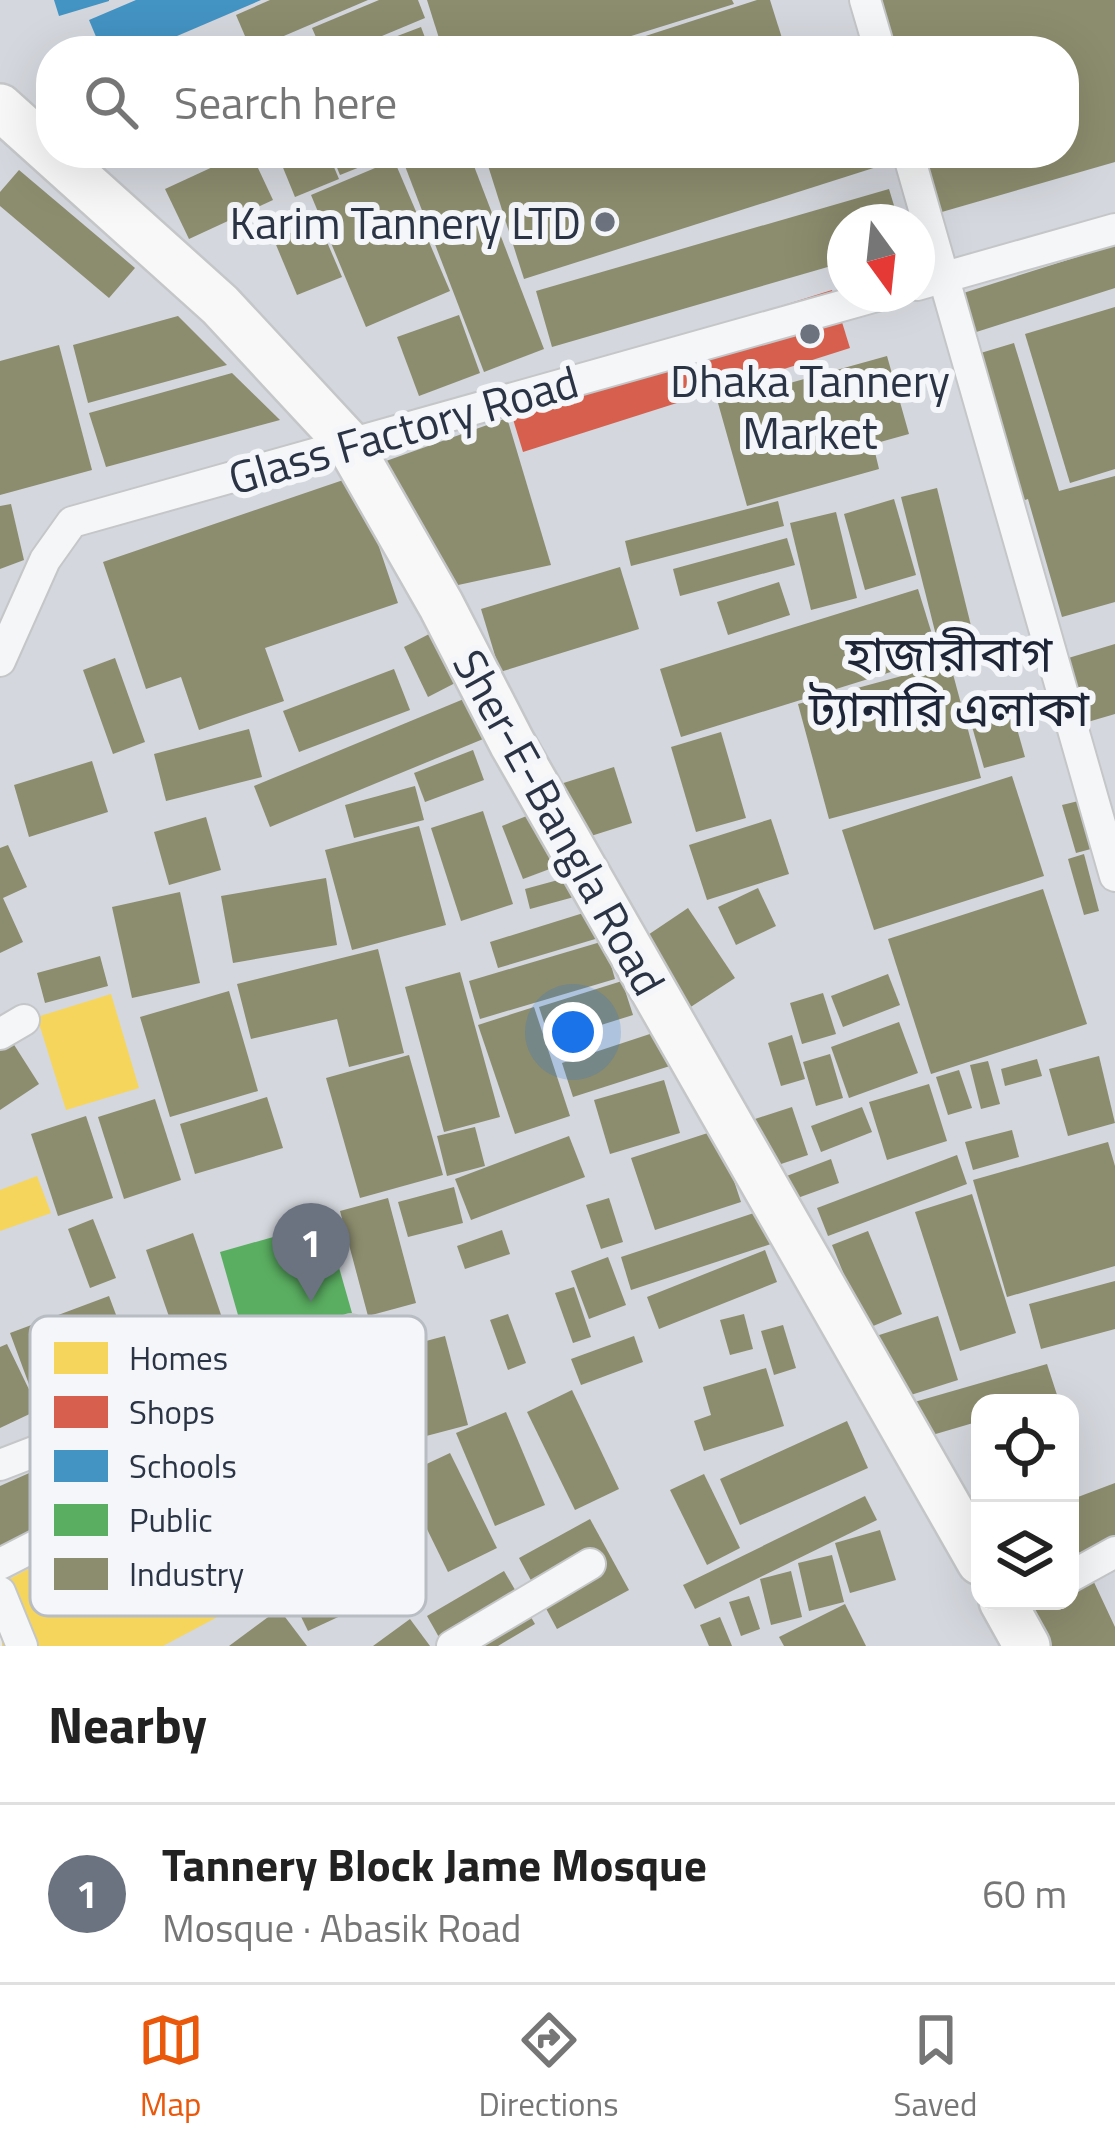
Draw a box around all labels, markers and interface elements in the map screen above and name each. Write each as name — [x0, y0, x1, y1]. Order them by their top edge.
search box — [36, 36, 1079, 168]
text: Search here — [174, 68, 397, 136]
icon: search — [78, 69, 144, 135]
place label: Karim Tannery LTD — [229, 188, 581, 256]
north arrow — [827, 204, 935, 312]
marker: Karim Tannery LTD — [592, 209, 618, 235]
marker: Dhaka Tannery Market — [797, 321, 823, 347]
place label: Dhaka Tannery Market — [670, 346, 950, 466]
street label: Glass Factory Road — [220, 347, 586, 511]
district label: হাজারীবাগ ট্যানারি এলাকা — [808, 617, 1090, 745]
street label: Sher-E-Bangla Road — [437, 637, 683, 1007]
your location — [543, 1002, 603, 1062]
pin: 1 — [272, 1203, 350, 1302]
legend — [30, 1316, 426, 1616]
text: Homes — [129, 1333, 228, 1383]
text: Shops — [129, 1387, 215, 1437]
map controls — [971, 1394, 1079, 1610]
button: locate — [971, 1394, 1079, 1502]
text: Schools — [129, 1441, 237, 1491]
text: Public — [129, 1495, 213, 1545]
button: layers — [971, 1502, 1079, 1610]
text: Industry — [129, 1549, 244, 1599]
text: Nearby — [48, 1685, 207, 1763]
text: Tannery Block Jame Mosque — [162, 1830, 707, 1898]
text: 1 — [76, 1864, 98, 1923]
text: 60 m — [982, 1864, 1067, 1923]
text: Mosque · Abasik Road — [162, 1898, 522, 1957]
tab: Map — [138, 2007, 204, 2129]
tab: Directions — [479, 2007, 619, 2129]
tab: Saved — [894, 2007, 977, 2129]

